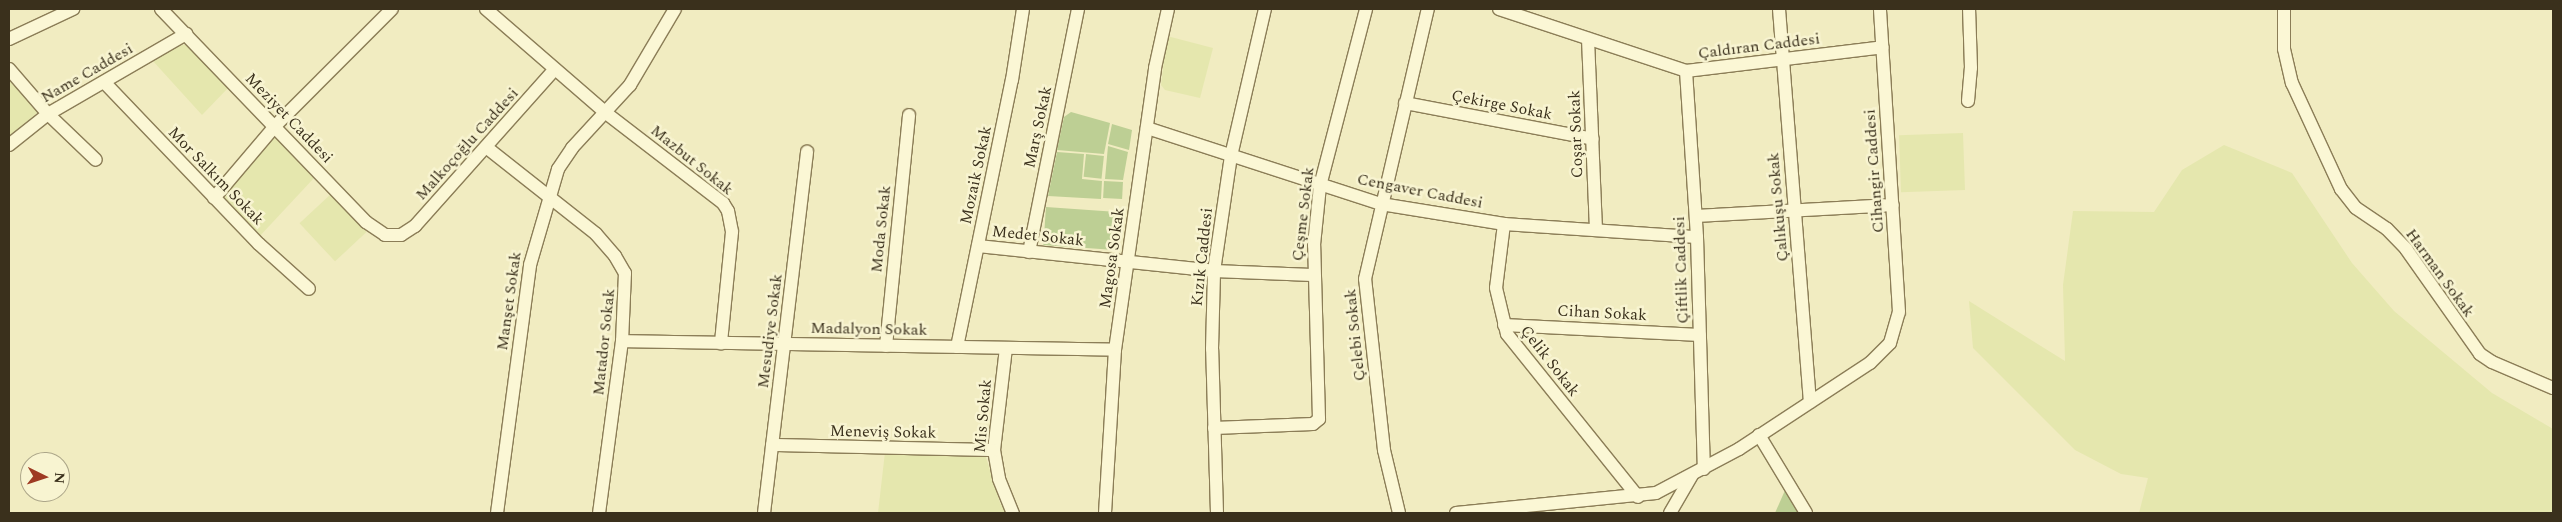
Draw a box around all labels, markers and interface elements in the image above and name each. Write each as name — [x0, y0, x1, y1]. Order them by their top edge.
street label: Çaldıran Caddesi — [1697, 29, 1821, 63]
street label: Name Caddesi — [38, 39, 136, 107]
street label: Meziyet Caddesi — [241, 69, 337, 167]
street label: Malkoçoğlu Caddesi — [411, 84, 523, 204]
street label: Marş Sokak — [1020, 84, 1056, 170]
street label: Çekirge Sokak — [1450, 86, 1554, 124]
street label: Coşar Sokak — [1565, 90, 1587, 178]
street label: Cihangir Caddesi — [1860, 108, 1888, 234]
street label: Mazbut Sokak — [647, 121, 737, 199]
street label: Mor Salkım Sokak — [164, 123, 268, 229]
street label: Mozaik Sokak — [956, 124, 996, 226]
street label: Çalıkuşu Sokak — [1764, 152, 1792, 262]
street label: Çeşme Sokak — [1288, 166, 1318, 262]
street label: Cengaver Caddesi — [1355, 169, 1485, 213]
street label: Moda Sokak — [867, 184, 895, 274]
street label: Magosa Sokak — [1095, 206, 1129, 310]
street label: Kızık Caddesi — [1187, 207, 1217, 307]
street label: Çiftlik Caddesi — [1670, 216, 1692, 324]
street label: Medet Sokak — [991, 222, 1085, 250]
street label: Harman Sokak — [2401, 225, 2479, 321]
street label: Manşet Sokak — [493, 250, 525, 352]
street label: Mesudiye Sokak — [753, 273, 787, 389]
street label: Matador Sokak — [589, 288, 619, 396]
street label: Çelebi Sokak — [1341, 288, 1369, 382]
street label: Cihan Sokak — [1557, 301, 1647, 325]
street label: Madalyon Sokak — [810, 318, 928, 340]
street label: Çelik Sokak — [1516, 322, 1584, 400]
street label: Mis Sokak — [970, 378, 996, 454]
street label: Meneviş Sokak — [830, 421, 936, 443]
north arrow — [20, 452, 70, 502]
text: N — [49, 472, 70, 484]

